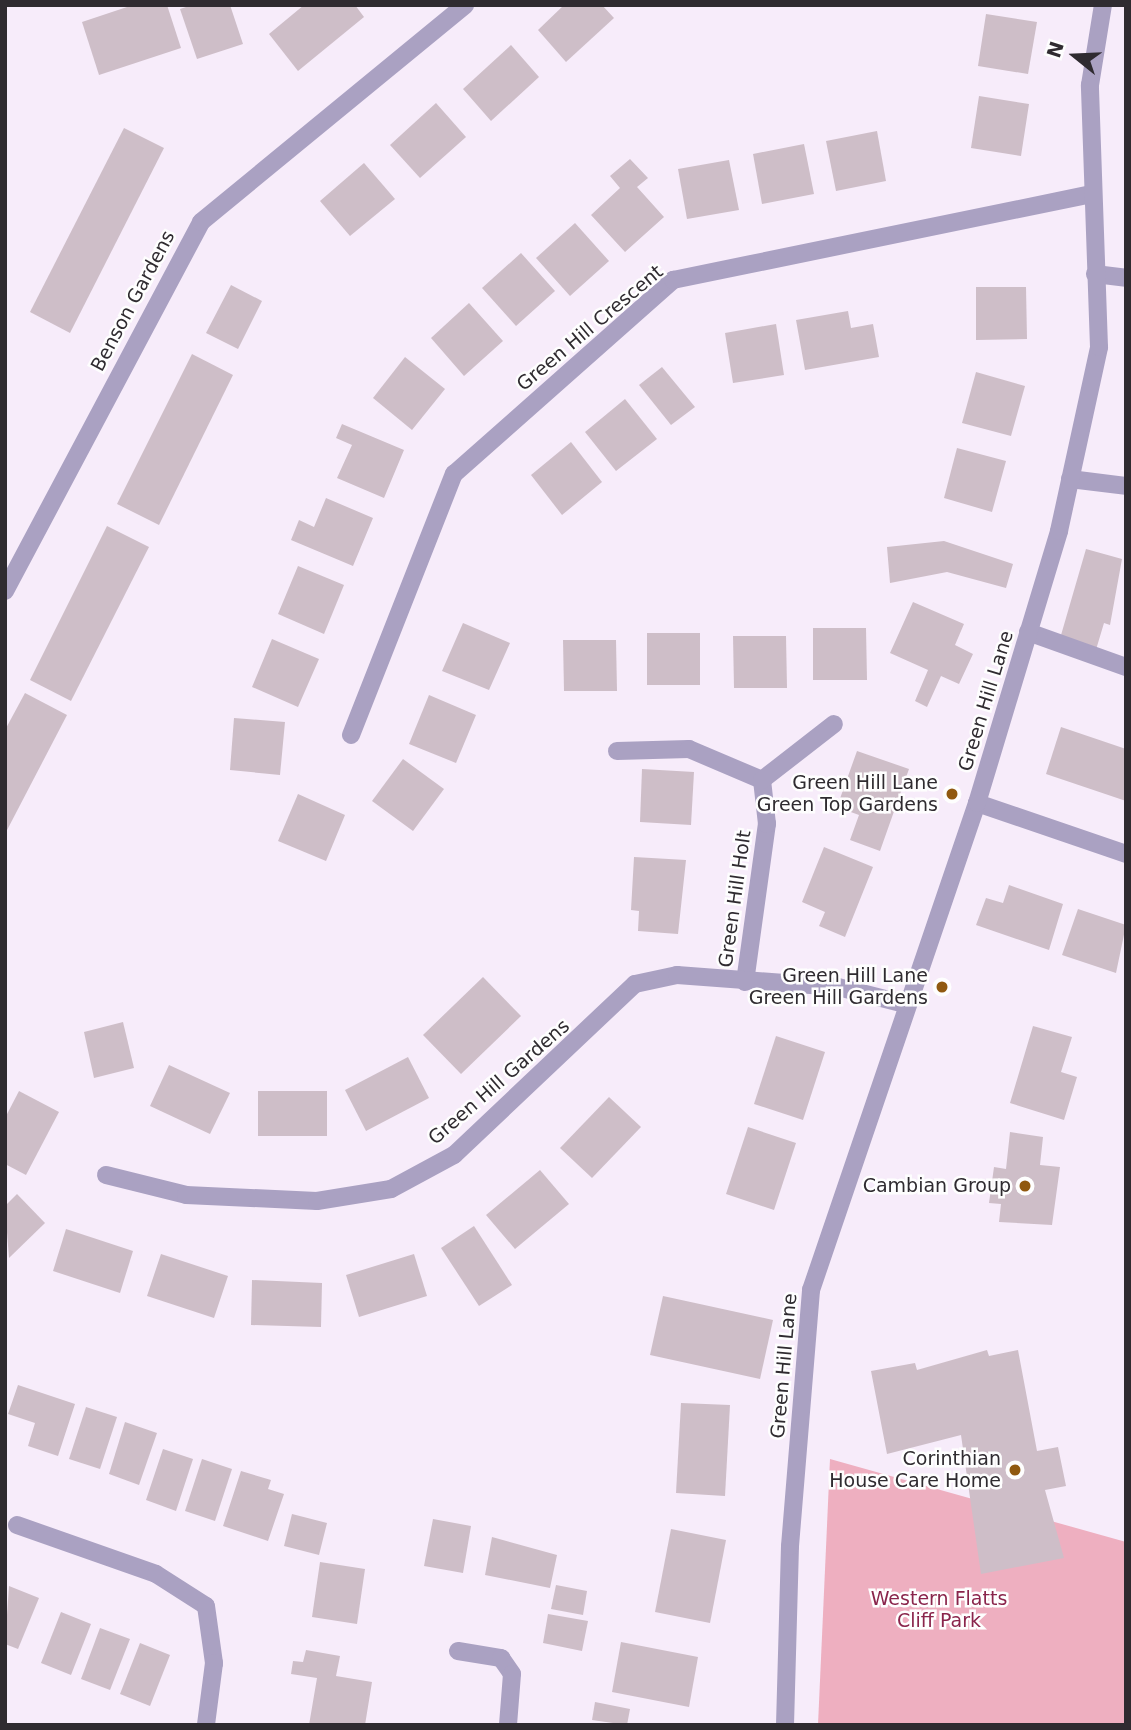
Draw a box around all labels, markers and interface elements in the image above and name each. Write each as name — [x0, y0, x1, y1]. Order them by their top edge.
north arrow — [1040, 21, 1110, 91]
text: N — [1042, 39, 1068, 60]
street label: Benson Gardens — [86, 227, 180, 375]
street label: Green Hill Crescent — [512, 260, 668, 396]
street label: Green Hill Lane — [954, 628, 1018, 774]
place label: Green Hill Lane Green Top Gardens — [757, 772, 938, 816]
marker: Green Hill Lane Green Top Gardens — [944, 786, 960, 802]
street label: Green Hill Holt — [714, 829, 756, 969]
place label: Green Hill Lane Green Hill Gardens — [749, 965, 928, 1009]
marker: Green Hill Lane Green Hill Gardens — [934, 979, 950, 995]
street label: Green Hill Gardens — [424, 1015, 574, 1149]
place label: Cambian Group — [863, 1175, 1011, 1197]
marker: Cambian Group — [1017, 1178, 1033, 1194]
street label: Green Hill Lane — [766, 1292, 802, 1440]
place label: Corinthian House Care Home — [829, 1448, 1001, 1492]
marker: Corinthian House Care Home — [1007, 1462, 1023, 1478]
park label: Western Flatts Cliff Park — [871, 1588, 1007, 1632]

